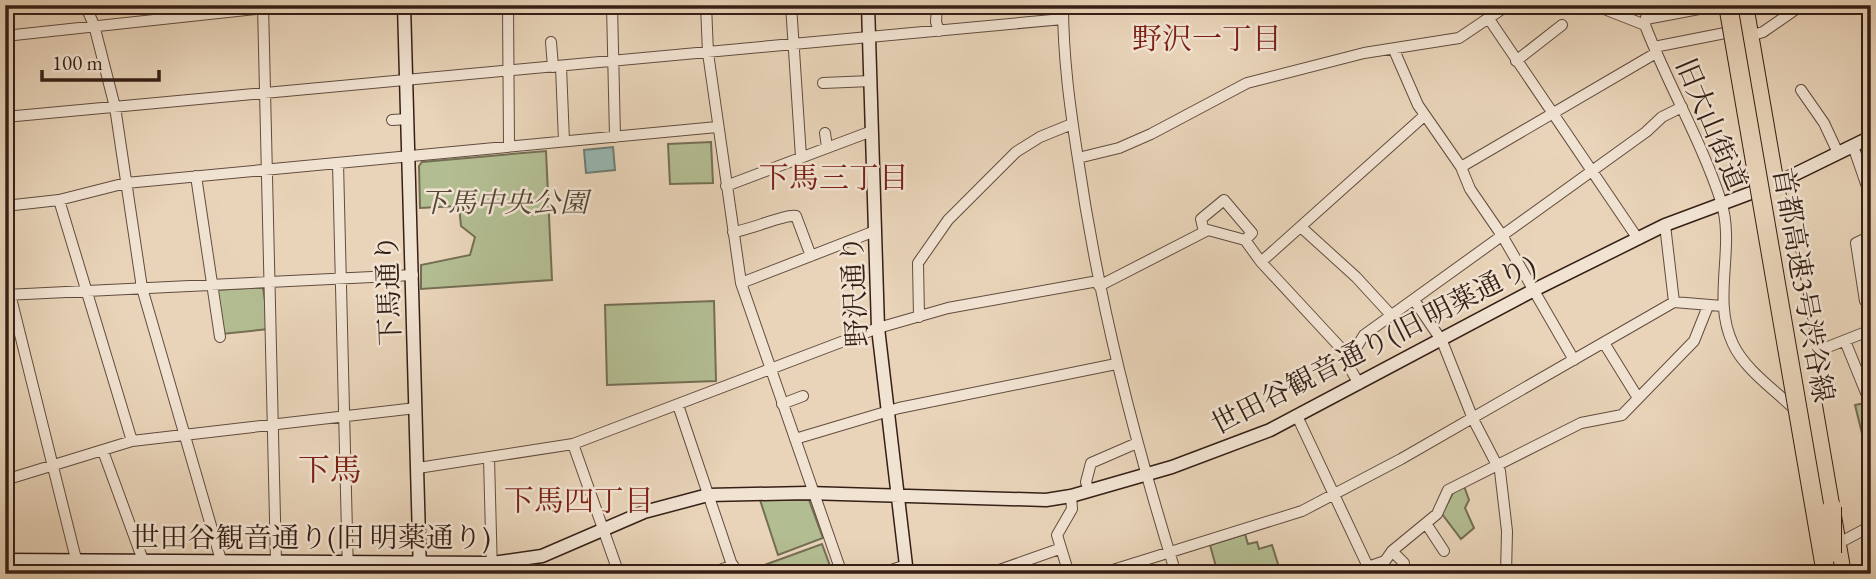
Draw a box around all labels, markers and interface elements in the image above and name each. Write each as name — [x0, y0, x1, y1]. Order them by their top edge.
district label: 野沢一丁目 — [1132, 19, 1282, 58]
scale bar — [42, 38, 159, 82]
text: 100 m — [52, 49, 103, 76]
street label: 旧大山街道 — [1668, 53, 1756, 195]
district label: 下馬三丁目 — [759, 158, 909, 197]
street label: 首都高速3号渋谷線 — [1766, 165, 1842, 405]
park label: 下馬中央公園 — [420, 184, 592, 220]
street label: 下馬通り — [368, 233, 408, 347]
street label: 野沢通り — [833, 234, 875, 348]
street label: 世田谷観音通り(旧 明薬通り) — [1205, 246, 1541, 442]
district label: 下馬 — [298, 449, 362, 491]
district label: 下馬四丁目 — [504, 481, 654, 520]
street label: 世田谷観音通り(旧 明薬通り) — [131, 519, 491, 555]

